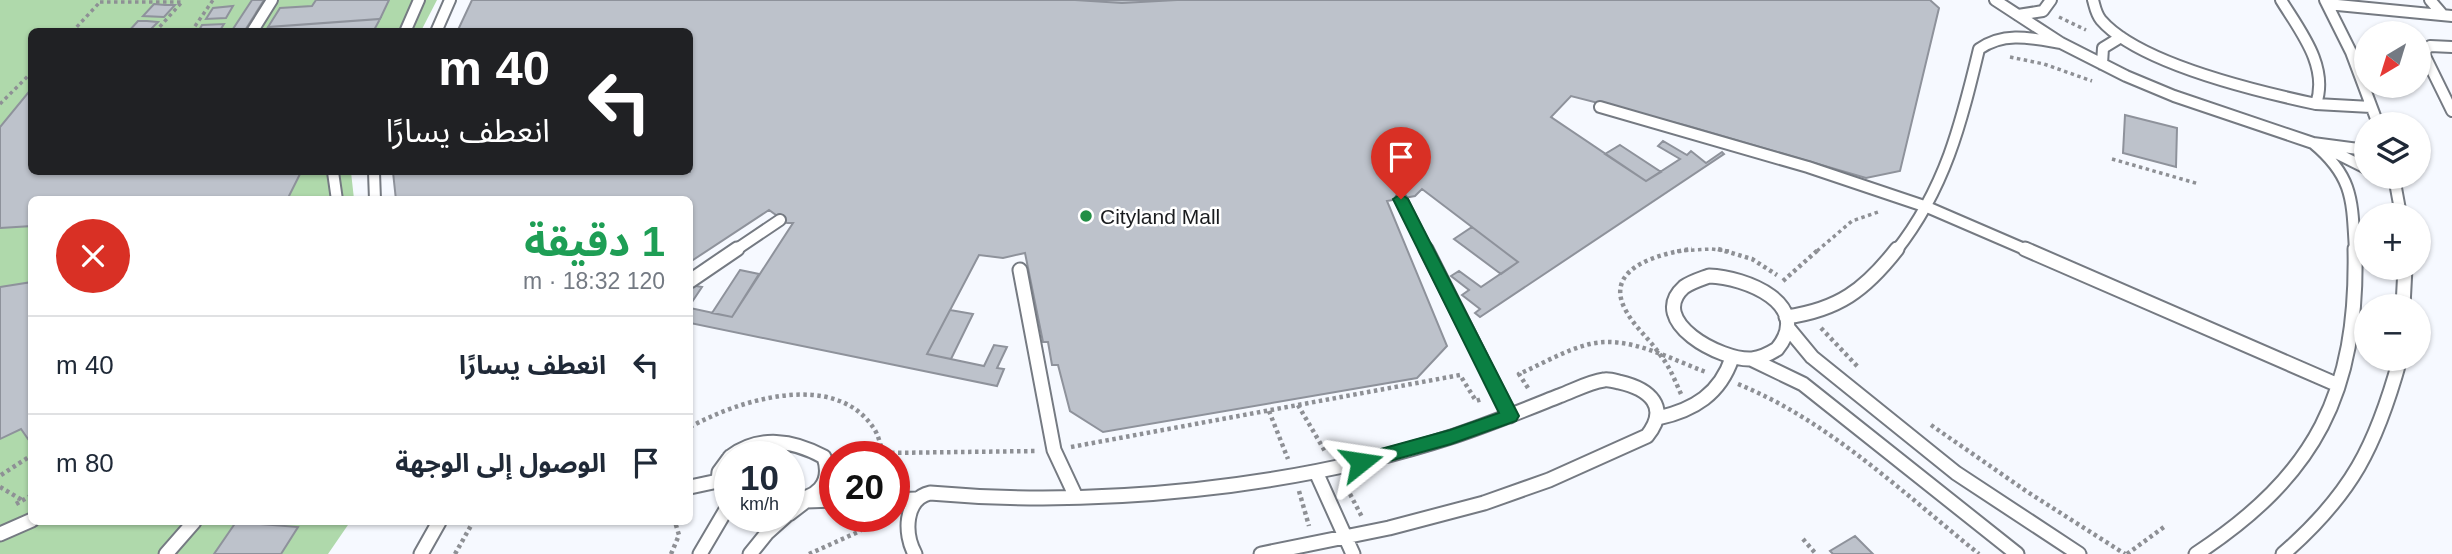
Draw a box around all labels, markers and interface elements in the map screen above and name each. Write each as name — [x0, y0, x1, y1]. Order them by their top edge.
north arrow — [2354, 21, 2431, 98]
map controls — [2354, 21, 2431, 371]
text: 40 m — [438, 41, 550, 95]
icon: left — [574, 56, 665, 147]
button: layers — [2354, 112, 2431, 189]
text: انعطف يسارًا — [386, 113, 550, 149]
pin — [1371, 127, 1431, 199]
icon: arrive — [1382, 138, 1420, 176]
button: + — [2354, 203, 2431, 280]
place label: Cityland Mall — [1100, 205, 1220, 228]
marker: Cityland Mall — [1078, 208, 1094, 224]
text: 1 دقيقة — [524, 218, 665, 265]
button: close — [56, 219, 130, 293]
text: 120 m · 18:32 — [523, 268, 665, 294]
button: − — [2354, 294, 2431, 371]
icon: left — [627, 346, 665, 384]
text: 40 m — [56, 350, 114, 380]
text: انعطف يسارًا — [459, 350, 606, 380]
position arrow — [1324, 425, 1398, 499]
speed limit sign: 20 — [819, 441, 910, 532]
icon: arrive — [627, 444, 665, 482]
text: 80 m — [56, 448, 114, 478]
text: الوصول إلى الوجهة — [395, 448, 606, 478]
text: 10 — [740, 458, 779, 497]
text: km/h — [740, 494, 779, 514]

